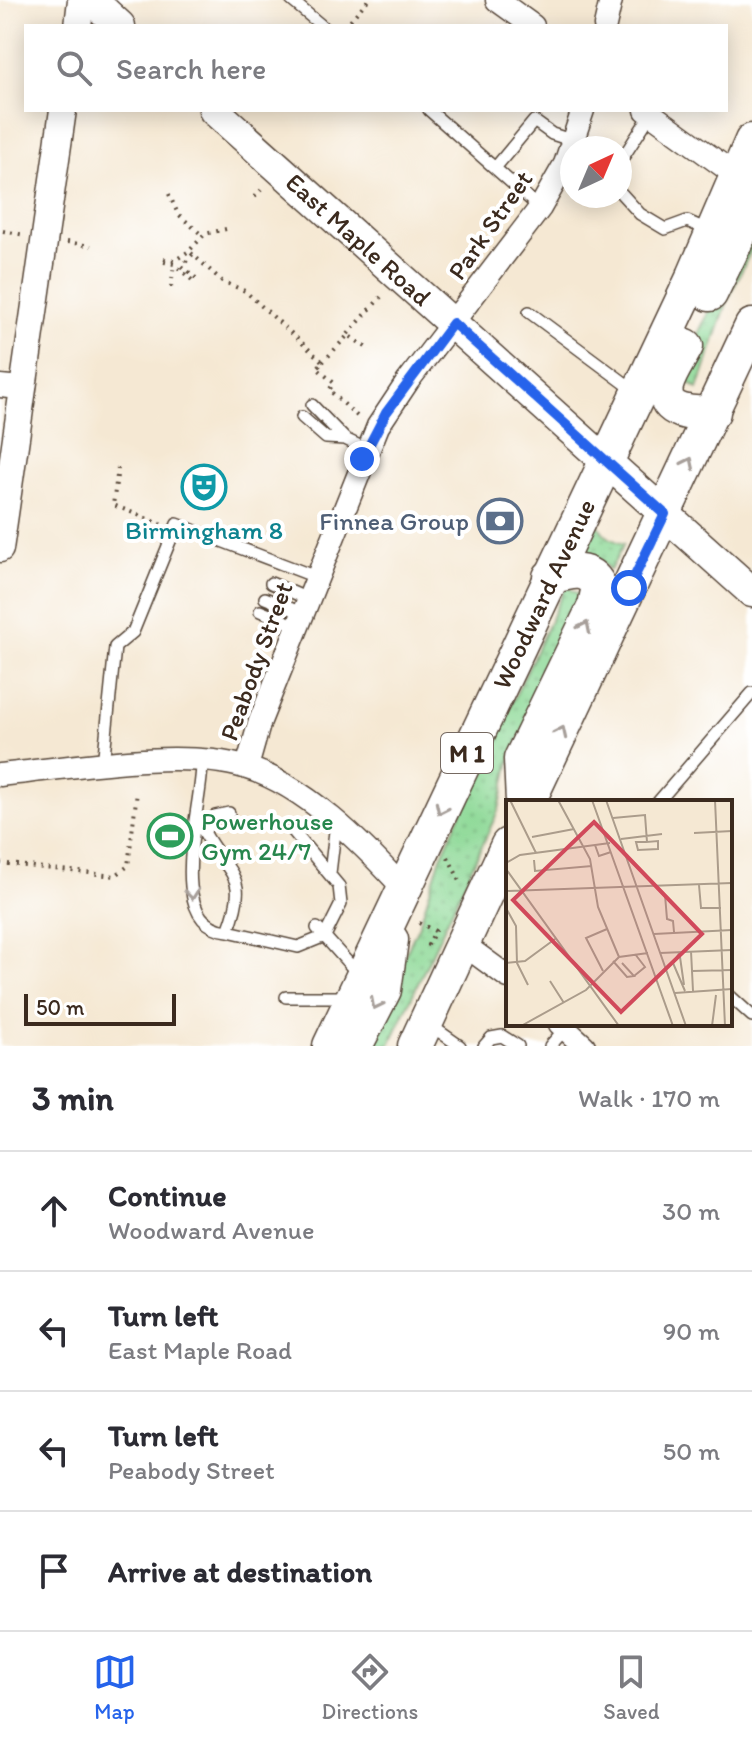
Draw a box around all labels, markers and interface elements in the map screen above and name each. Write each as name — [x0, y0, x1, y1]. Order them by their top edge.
search box — [24, 24, 728, 112]
icon: search — [52, 46, 96, 90]
text: Search here — [116, 50, 266, 87]
north arrow — [560, 136, 632, 208]
street label: Park Street — [441, 164, 539, 286]
street label: East Maple Road — [279, 166, 438, 313]
route end — [344, 441, 380, 477]
one-way arrow — [679, 456, 695, 471]
theatre icon: Birmingham 8 — [180, 463, 228, 511]
street label: Woodward Avenue — [485, 494, 602, 694]
bank icon: Finnea Group — [476, 497, 524, 545]
place label: Finnea Group — [319, 505, 469, 537]
place label: Birmingham 8 — [125, 514, 283, 546]
route start — [611, 570, 647, 606]
street label: Peabody Street — [212, 577, 300, 745]
one-way arrow — [575, 620, 591, 635]
one-way arrow — [551, 725, 567, 740]
road number: M 1 — [441, 733, 493, 773]
inset map — [506, 800, 732, 1026]
one-way arrow — [435, 801, 451, 815]
place label: Powerhouse Gym 24/7 — [201, 805, 334, 867]
sports icon: Powerhouse Gym 24/7 — [146, 812, 194, 860]
one-way arrow — [184, 888, 201, 901]
scale bar — [24, 990, 176, 1026]
text: 50 m — [36, 994, 85, 1021]
one-way arrow — [371, 996, 386, 1011]
text: 3 min — [32, 1078, 114, 1119]
text: Walk · 170 m — [578, 1082, 720, 1114]
text: Continue — [108, 1177, 227, 1214]
icon: ahead — [32, 1189, 76, 1233]
text: 30 m — [662, 1195, 720, 1227]
text: Woodward Avenue — [108, 1214, 315, 1246]
text: Turn left — [108, 1297, 219, 1334]
icon: left — [32, 1309, 76, 1353]
text: 90 m — [663, 1315, 720, 1347]
text: East Maple Road — [108, 1334, 292, 1366]
text: Turn left — [108, 1417, 219, 1454]
icon: left — [32, 1429, 76, 1473]
text: 50 m — [663, 1435, 720, 1467]
text: Peabody Street — [108, 1454, 275, 1486]
icon: arrive — [32, 1549, 76, 1593]
text: Arrive at destination — [108, 1553, 372, 1590]
tab: Map — [93, 1650, 137, 1725]
tab: Directions — [322, 1650, 418, 1725]
tab: Saved — [603, 1650, 659, 1725]

